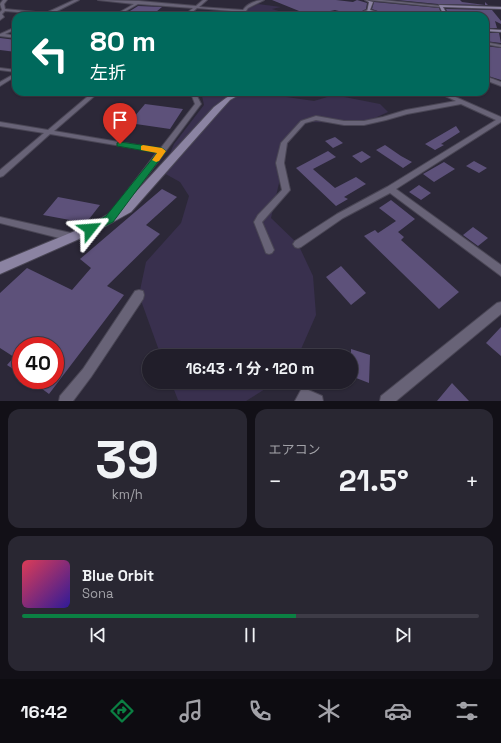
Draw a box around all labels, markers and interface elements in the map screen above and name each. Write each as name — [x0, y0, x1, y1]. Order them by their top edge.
text: 80 m — [90, 23, 156, 59]
icon: left — [24, 28, 76, 80]
text: 左折 — [90, 61, 126, 84]
pin — [103, 103, 137, 144]
icon: arrive — [109, 109, 131, 131]
position arrow — [69, 208, 111, 250]
speed limit sign: 40 — [12, 337, 64, 389]
text: 16:43 · 1 分 · 120 m — [186, 359, 314, 378]
text: 39 — [95, 427, 159, 493]
text: エアコン — [269, 441, 321, 458]
text: 21.5° — [339, 461, 409, 500]
text: − — [269, 467, 282, 495]
text: + — [465, 467, 479, 495]
text: km/h — [112, 486, 143, 503]
text: Blue Orbit — [82, 566, 154, 585]
text: Sona — [82, 585, 113, 602]
icon: previous — [87, 624, 109, 646]
icon: pause — [239, 624, 261, 646]
icon: next — [392, 624, 414, 646]
icon: directions — [108, 697, 136, 725]
icon: music — [177, 697, 205, 725]
icon: phone — [246, 697, 274, 725]
icon: climate — [315, 697, 343, 725]
icon: car — [384, 697, 412, 725]
icon: filters — [453, 697, 481, 725]
text: 16:42 — [20, 700, 67, 723]

